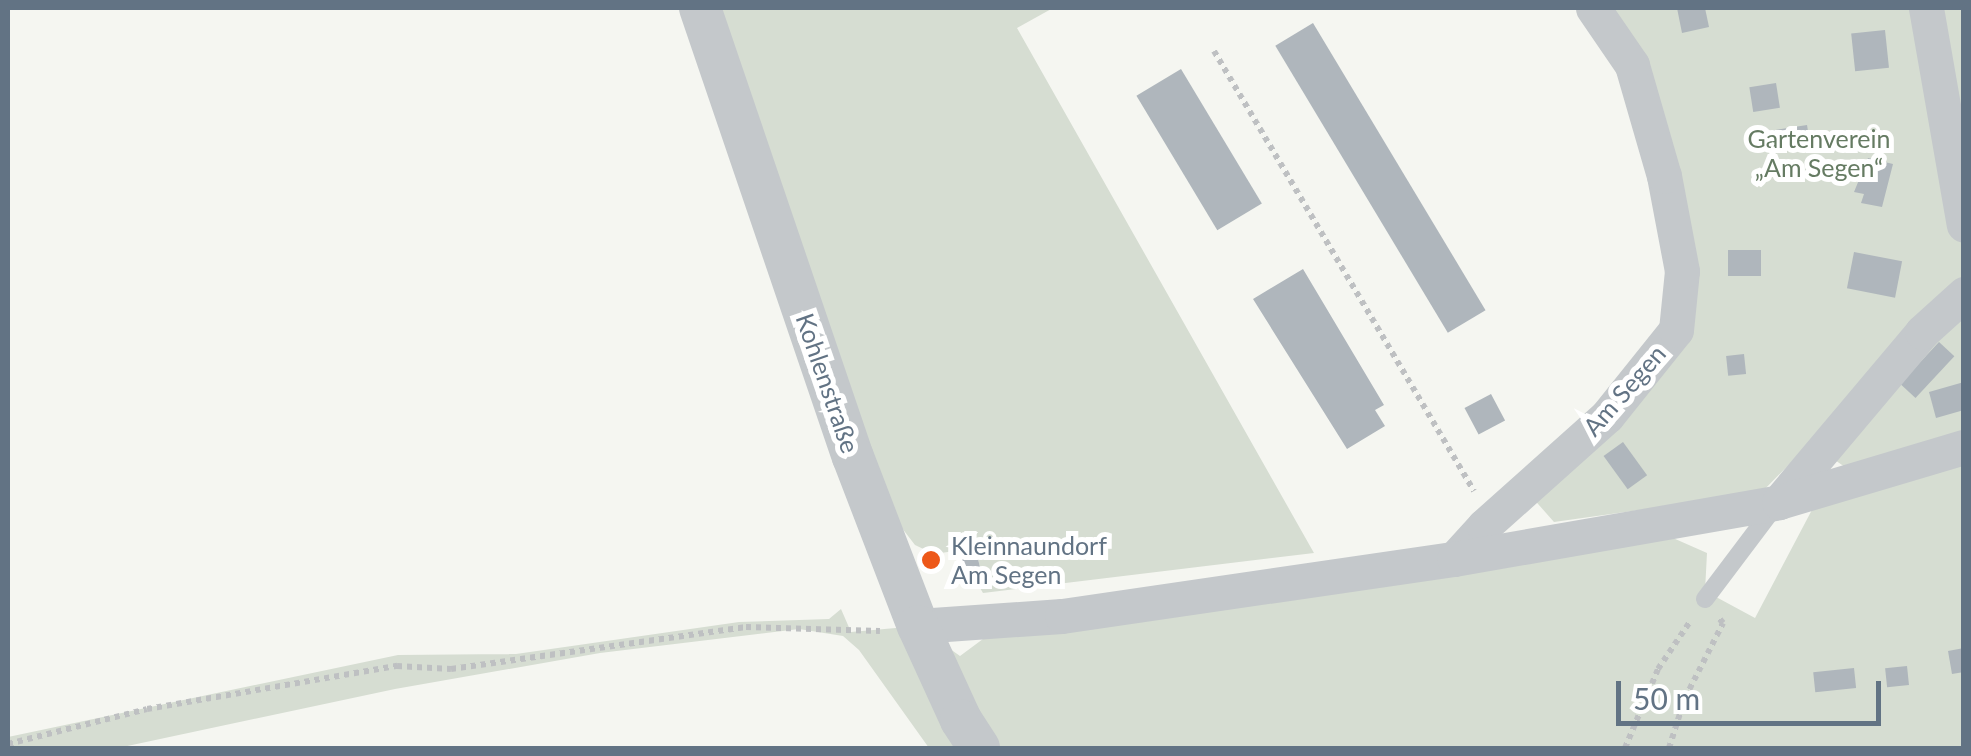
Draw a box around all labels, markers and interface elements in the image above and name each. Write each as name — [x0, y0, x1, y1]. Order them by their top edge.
park label: Gartenverein „Am Segen“ — [1748, 124, 1890, 183]
street label: Kohlenstraße — [790, 309, 866, 457]
street label: Am Segen — [1576, 338, 1672, 442]
place label: Kleinnaundorf Am Segen — [951, 531, 1107, 590]
marker: Kleinnaundorf Am Segen — [920, 549, 942, 571]
scale bar — [1621, 661, 1886, 723]
text: 50 m — [1633, 680, 1700, 716]

